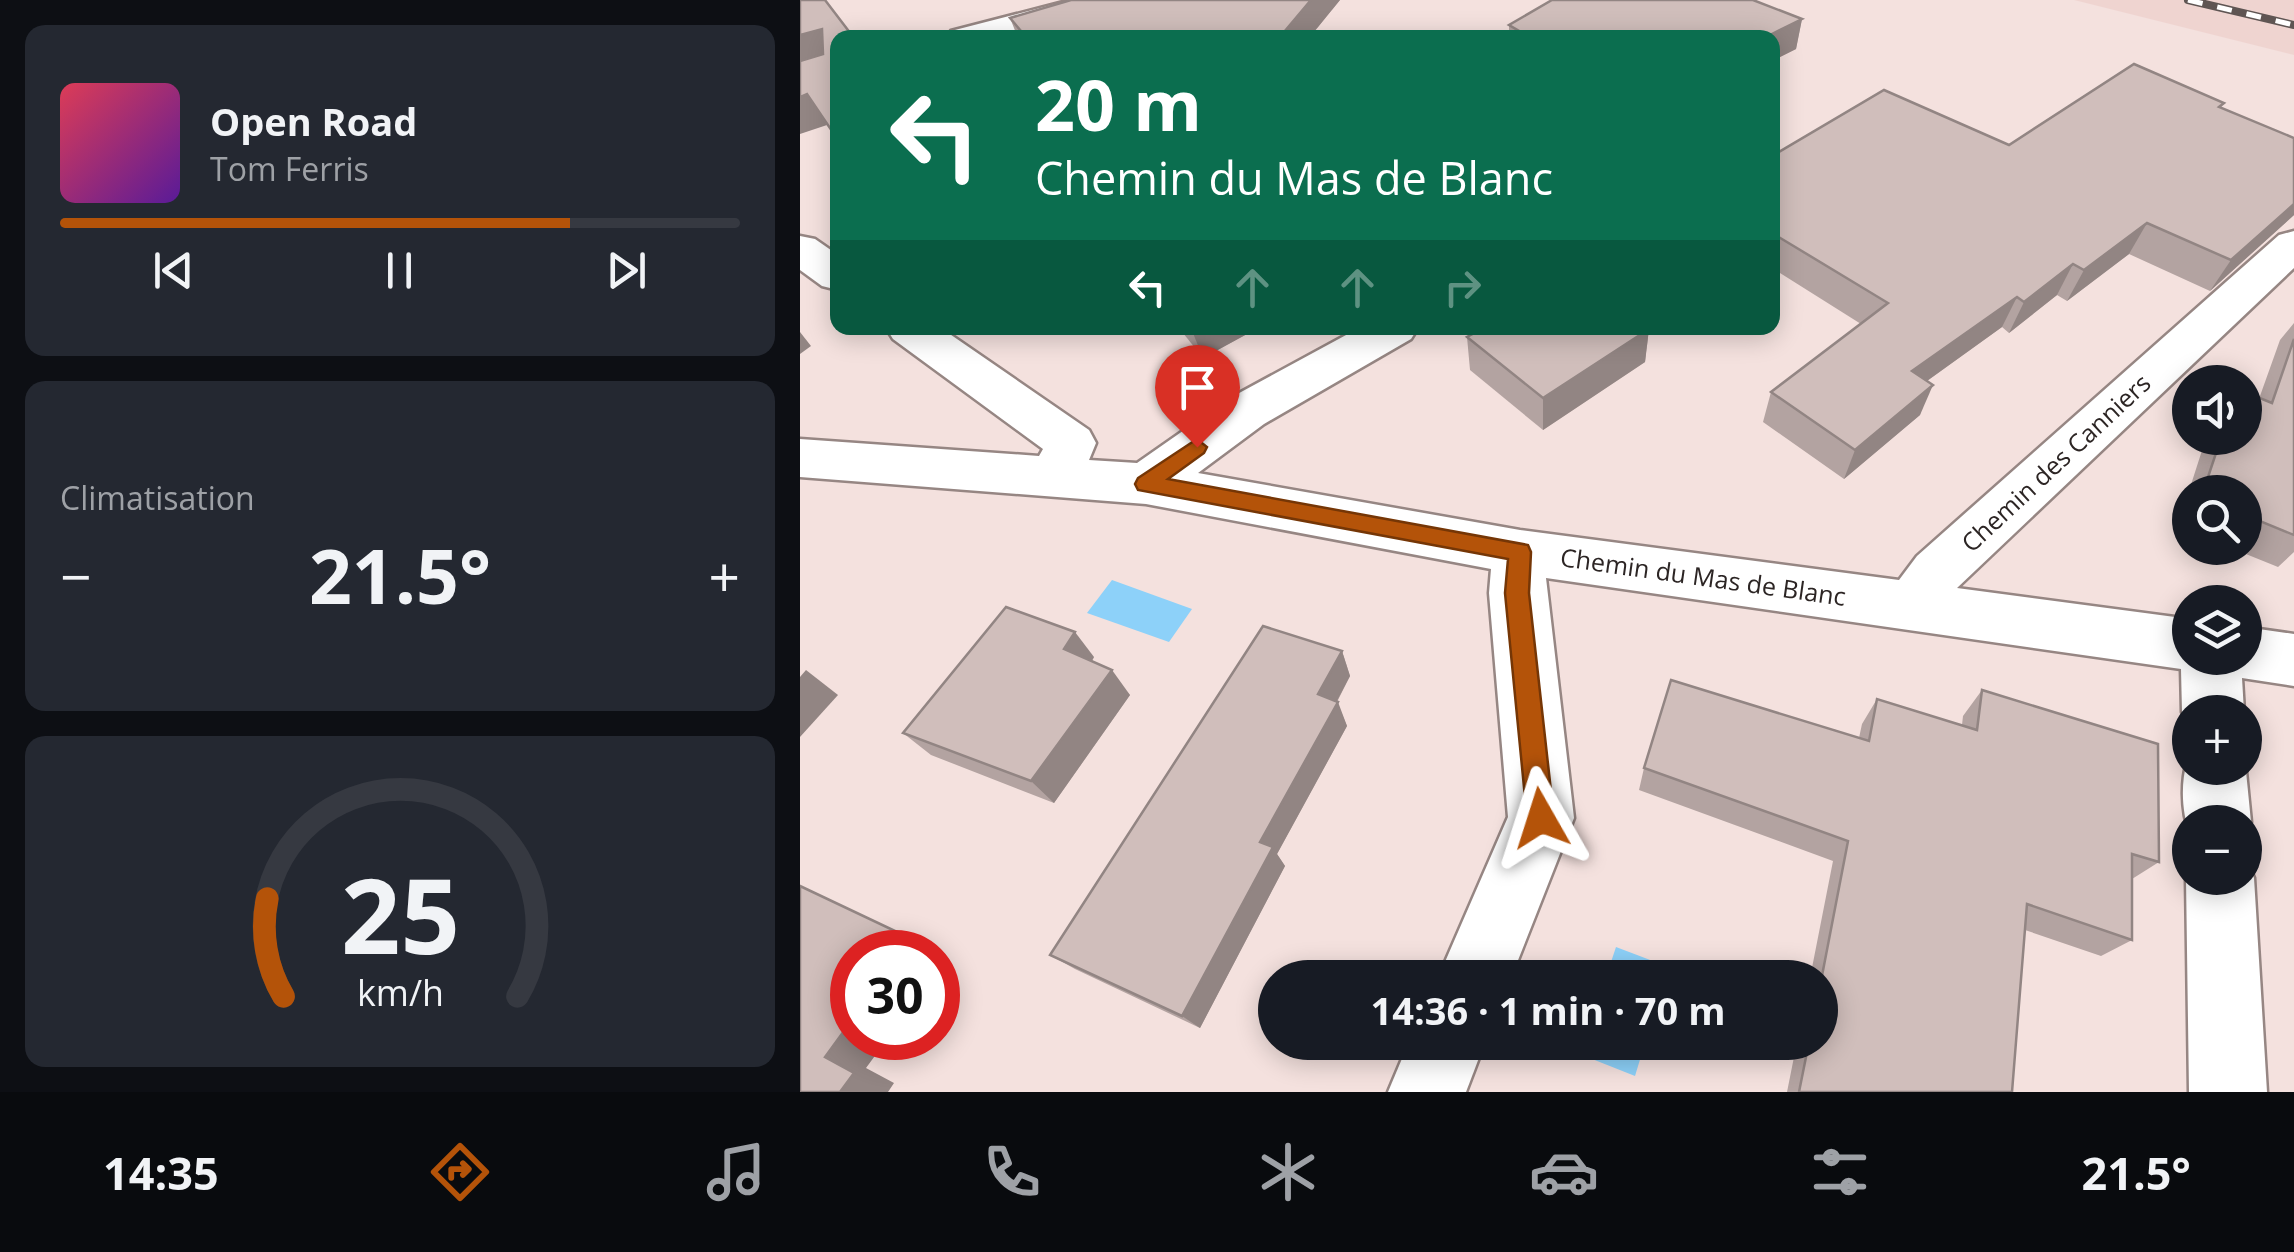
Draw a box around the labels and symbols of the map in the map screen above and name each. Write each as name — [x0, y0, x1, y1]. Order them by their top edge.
pin — [1155, 345, 1240, 448]
street label: Chemin des Canniers — [1953, 366, 2157, 559]
street label: Chemin du Mas de Blanc — [1558, 539, 1848, 613]
position arrow — [1489, 766, 1593, 870]
speed limit sign: 30 — [830, 930, 960, 1060]

